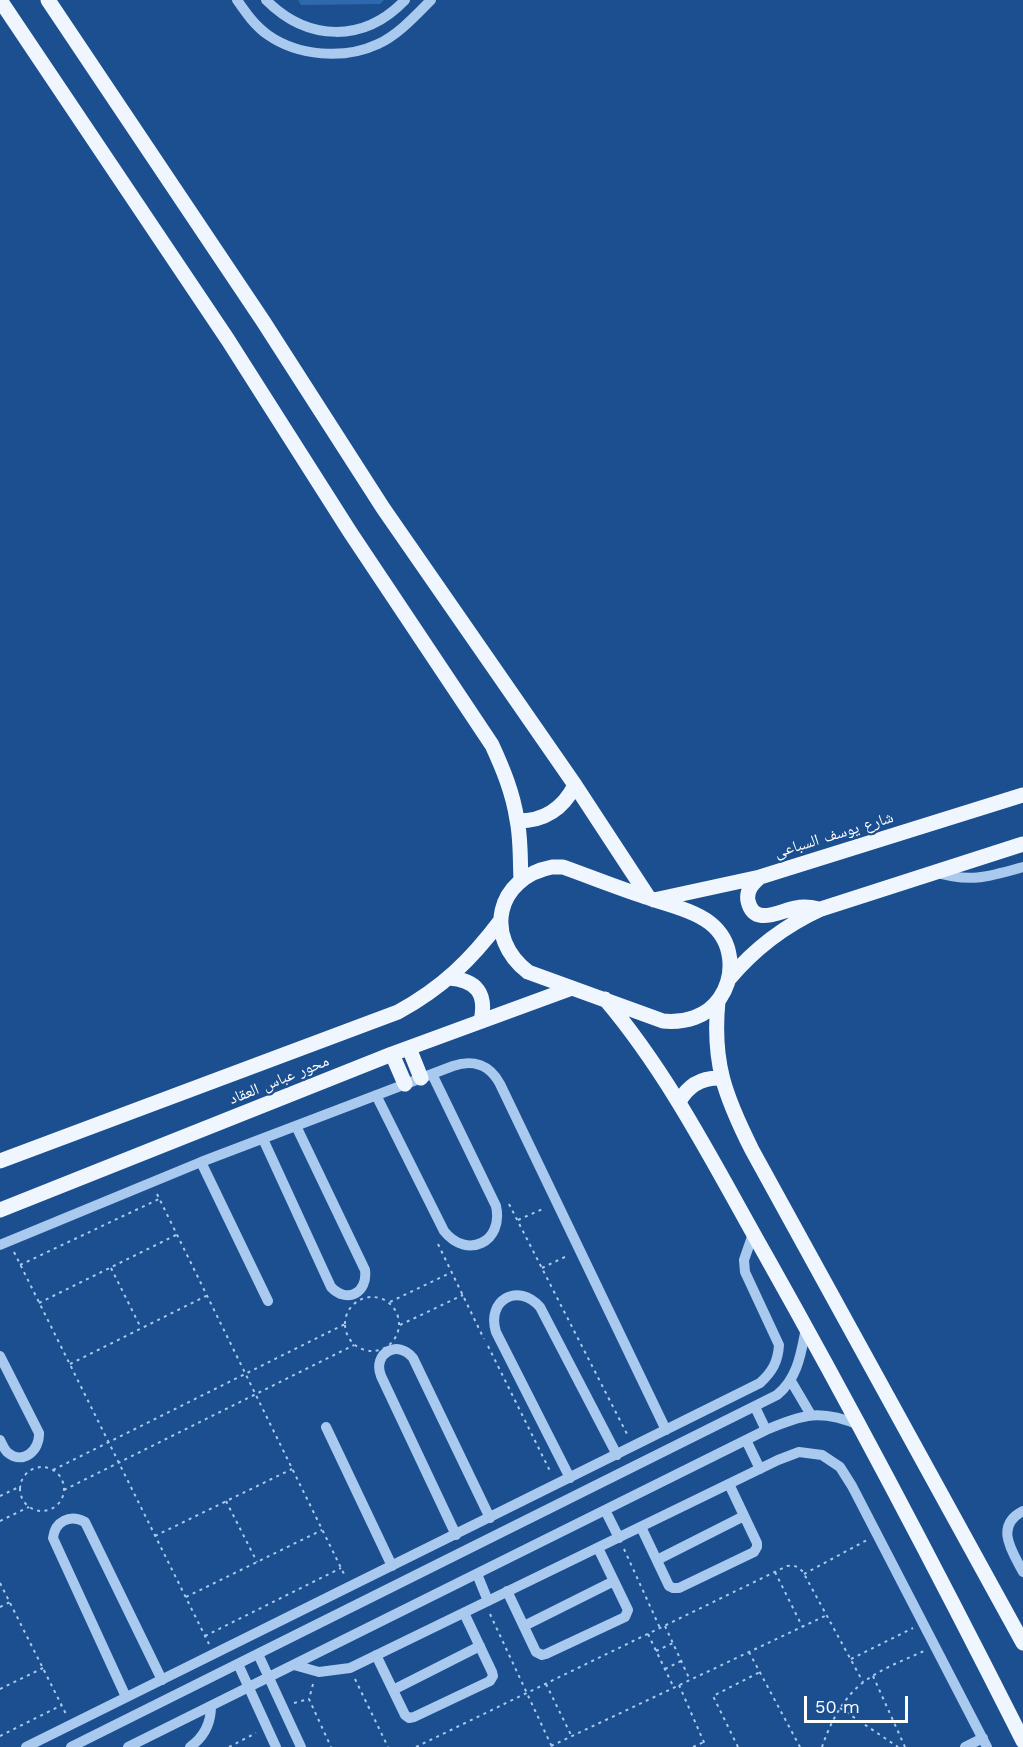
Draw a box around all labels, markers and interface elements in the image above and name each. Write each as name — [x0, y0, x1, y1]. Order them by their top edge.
street label: شارع يوسف السباعى — [772, 808, 896, 862]
street label: محور عباس العقاد — [226, 1051, 332, 1109]
scale bar — [807, 1684, 910, 1722]
text: 50 m — [815, 1696, 860, 1717]

